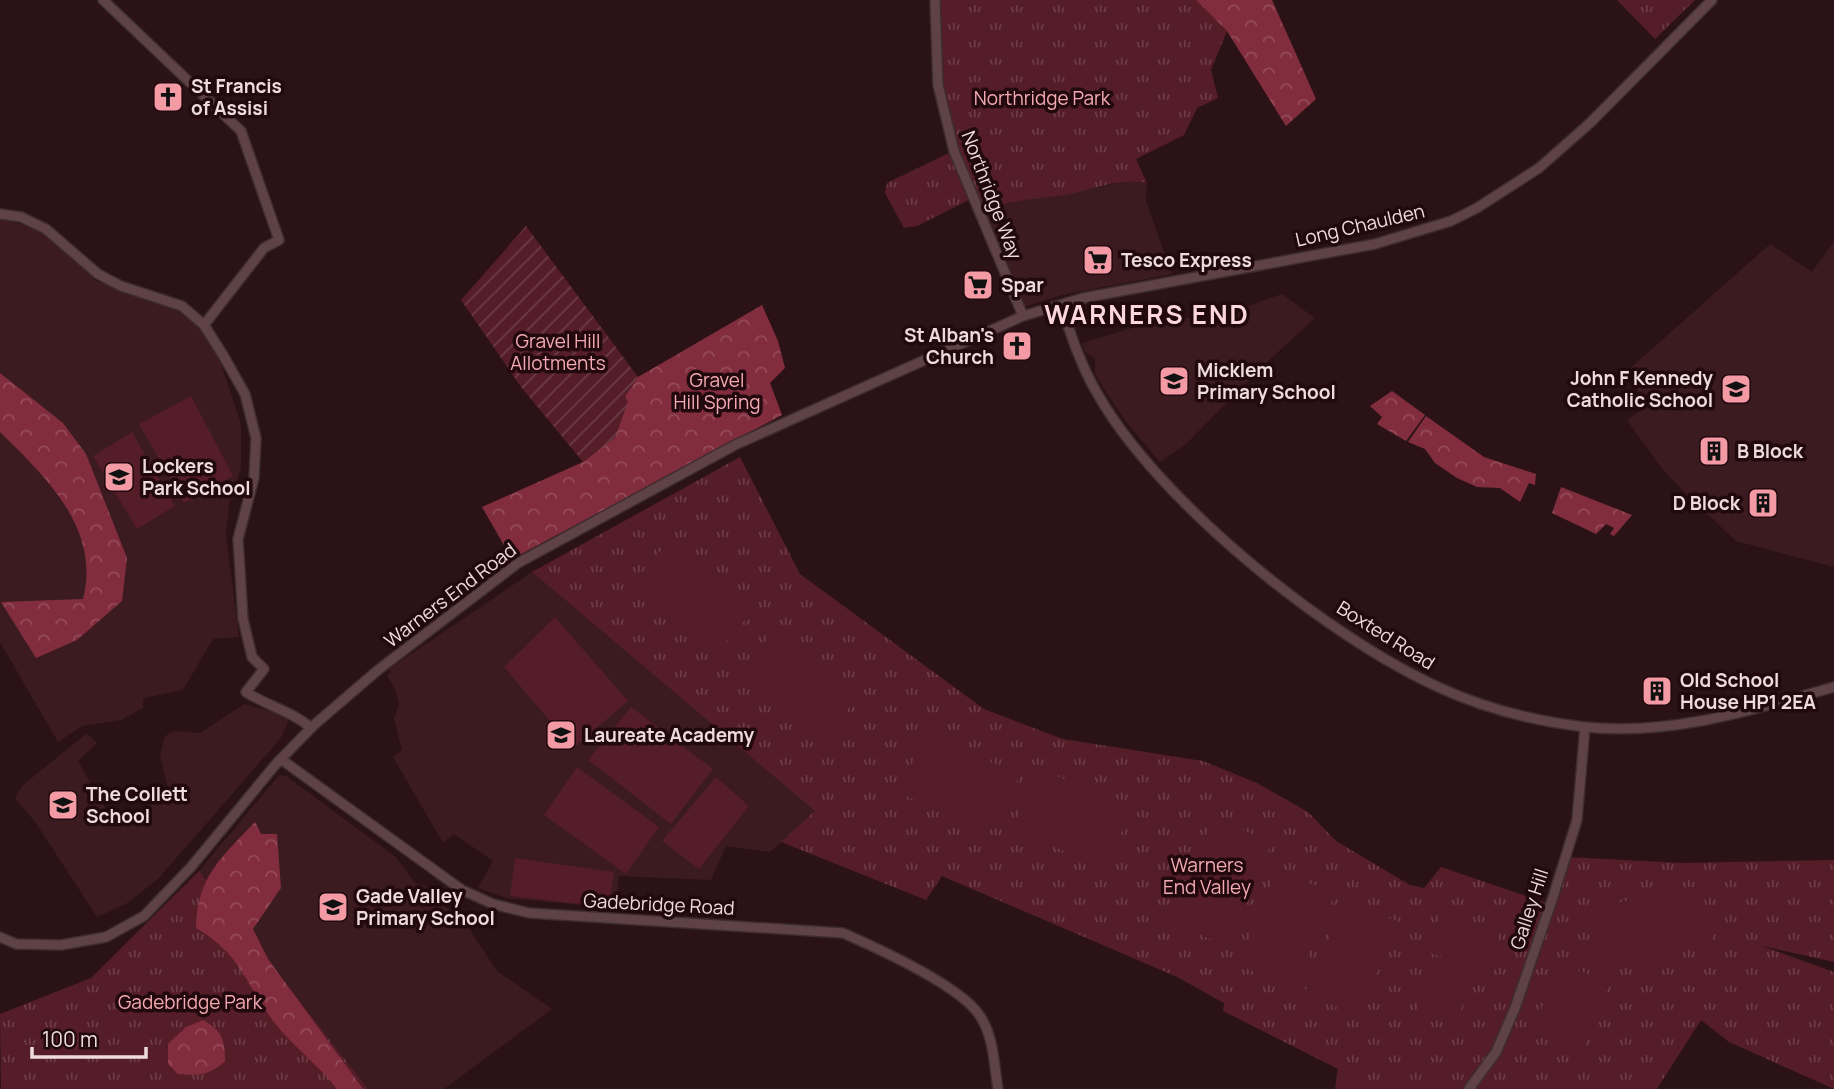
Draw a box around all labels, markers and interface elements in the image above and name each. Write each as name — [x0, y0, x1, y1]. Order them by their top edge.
place label: St Francis of Assisi — [191, 73, 282, 121]
church icon: St Francis of Assisi — [151, 80, 185, 114]
park label: Northridge Park — [974, 85, 1111, 111]
street label: Northridge Way — [956, 127, 1028, 263]
street label: Long Chaulden — [1293, 198, 1427, 252]
supermarket icon: Tesco Express — [1081, 243, 1115, 277]
place label: Tesco Express — [1121, 247, 1252, 273]
supermarket icon: Spar — [961, 268, 995, 302]
place label: Spar — [1001, 272, 1044, 298]
district label: WARNERS END — [1044, 296, 1250, 332]
place label: St Alban's Church — [904, 322, 994, 370]
park label: Gravel Hill Allotments — [510, 328, 606, 376]
church icon: St Alban's Church — [1000, 329, 1034, 363]
place label: Micklem Primary School — [1197, 357, 1336, 405]
school or university icon: Micklem Primary School — [1157, 364, 1191, 398]
place label: John F Kennedy Catholic School — [1567, 365, 1713, 413]
park label: Gravel Hill Spring — [674, 367, 760, 415]
school or university icon: John F Kennedy Catholic School — [1719, 372, 1753, 406]
building icon: B Block — [1697, 434, 1731, 468]
place label: B Block — [1737, 438, 1804, 464]
place label: Lockers Park School — [142, 453, 251, 501]
school or university icon: Lockers Park School — [102, 460, 136, 494]
building icon: D Block — [1746, 486, 1780, 520]
place label: D Block — [1673, 490, 1741, 516]
street label: Warners End Road — [379, 537, 521, 653]
street label: Boxted Road — [1332, 595, 1440, 675]
place label: Old School House HP1 2EA — [1680, 667, 1816, 715]
building icon: Old School House HP1 2EA — [1640, 674, 1674, 708]
school or university icon: Laureate Academy — [544, 718, 578, 752]
place label: Laureate Academy — [584, 722, 755, 748]
place label: The Collett School — [86, 781, 188, 829]
school or university icon: The Collett School — [46, 788, 80, 822]
park label: Warners End Valley — [1163, 852, 1251, 900]
street label: Galley Hill — [1504, 865, 1554, 953]
place label: Gade Valley Primary School — [356, 883, 495, 931]
street label: Gadebridge Road — [583, 887, 735, 921]
school or university icon: Gade Valley Primary School — [316, 890, 350, 924]
park label: Gadebridge Park — [118, 989, 263, 1015]
scale bar — [32, 1016, 145, 1060]
text: 100 m — [42, 1025, 98, 1053]

